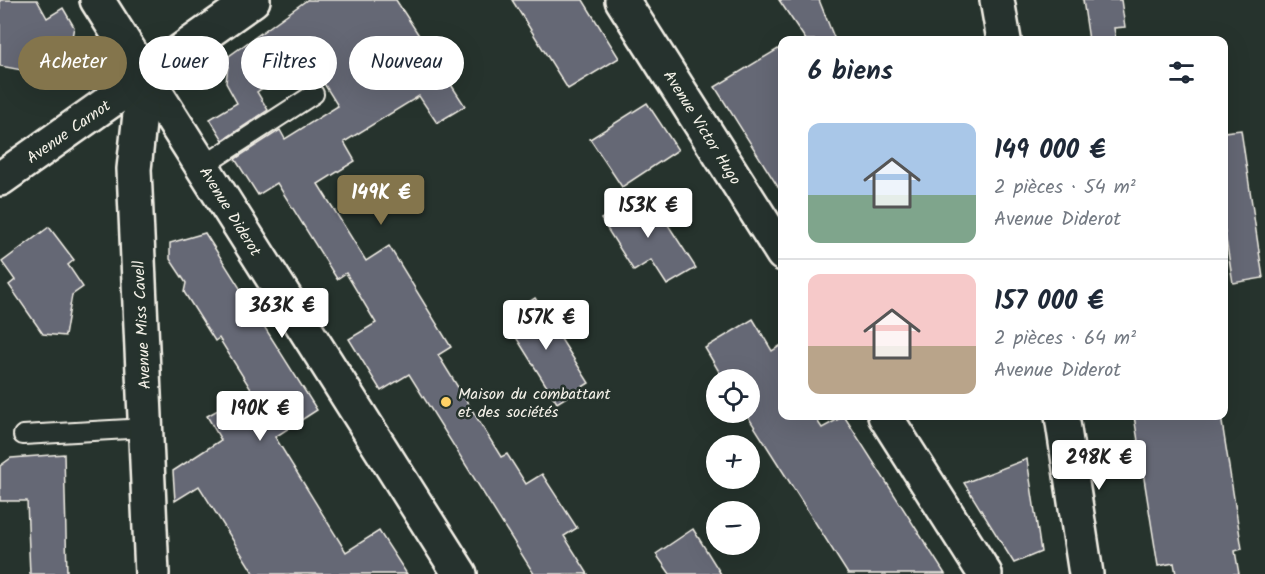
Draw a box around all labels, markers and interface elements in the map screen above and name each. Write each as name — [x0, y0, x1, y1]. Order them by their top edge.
chip: Acheter — [18, 36, 127, 90]
chip: Louer — [139, 36, 229, 90]
chip: Filtres — [241, 36, 337, 90]
chip: Nouveau — [349, 36, 464, 90]
text: 6 biens — [808, 51, 893, 93]
icon: filters — [1165, 56, 1198, 89]
street label: Avenue Victor Hugo — [656, 65, 747, 190]
street label: Avenue Carnot — [22, 93, 117, 171]
text: 149 000 € — [994, 130, 1106, 172]
icon: home — [856, 147, 928, 219]
street label: Avenue Diderot — [192, 162, 268, 262]
text: 2 pièces · 54 m² — [994, 172, 1136, 204]
pin: 149K € — [332, 175, 430, 226]
text: 149K € — [351, 178, 411, 210]
pin: 153K € — [599, 188, 697, 239]
text: 153K € — [618, 191, 678, 223]
text: Avenue Diderot — [994, 204, 1121, 236]
street label: Avenue Miss Cavell — [127, 260, 158, 390]
text: 157 000 € — [994, 281, 1104, 323]
pin: 363K € — [233, 288, 331, 339]
text: 363K € — [249, 291, 315, 323]
icon: home — [856, 298, 928, 370]
pin: 157K € — [497, 300, 595, 351]
text: 157K € — [517, 303, 575, 335]
text: 2 pièces · 64 m² — [994, 323, 1136, 355]
text: Avenue Diderot — [994, 355, 1121, 387]
map controls — [706, 369, 760, 555]
button: locate — [706, 369, 760, 423]
place label: Maison du combattant et des sociétés — [458, 382, 611, 425]
pin: 190K € — [211, 391, 309, 442]
text: 190K € — [231, 394, 289, 426]
marker: Maison du combattant et des sociétés — [439, 395, 453, 409]
button: + — [706, 435, 760, 489]
pin: 298K € — [1050, 440, 1148, 491]
text: 298K € — [1066, 443, 1132, 475]
button: − — [706, 501, 760, 555]

